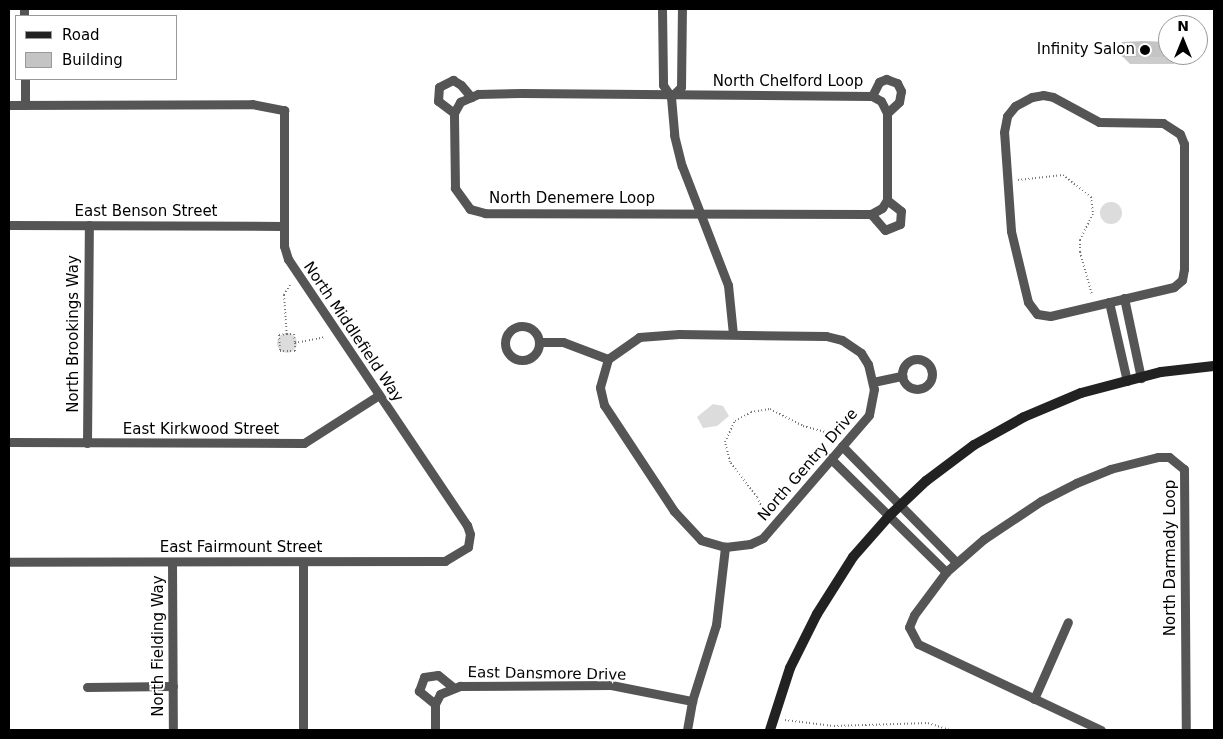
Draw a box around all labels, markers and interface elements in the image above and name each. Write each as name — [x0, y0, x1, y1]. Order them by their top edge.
legend — [15, 15, 178, 80]
north arrow — [1158, 15, 1208, 65]
text: N — [1177, 18, 1189, 34]
text: Road — [62, 26, 100, 44]
place label: Infinity Salon — [1037, 41, 1135, 59]
marker: Infinity Salon — [1139, 44, 1151, 56]
text: Building — [62, 51, 123, 69]
street label: North Chelford Loop — [713, 73, 863, 91]
street label: North Denemere Loop — [489, 190, 655, 208]
street label: East Benson Street — [74, 203, 218, 221]
street label: North Brookings Way — [65, 255, 83, 413]
street label: North Middlefield Way — [299, 258, 407, 406]
street label: North Gentry Drive — [754, 405, 862, 525]
street label: East Kirkwood Street — [123, 421, 279, 439]
street label: North Darmady Loop — [1162, 480, 1180, 636]
street label: East Fairmount Street — [160, 539, 322, 557]
street label: North Fielding Way — [150, 575, 168, 717]
street label: East Dansmore Drive — [467, 664, 627, 684]

